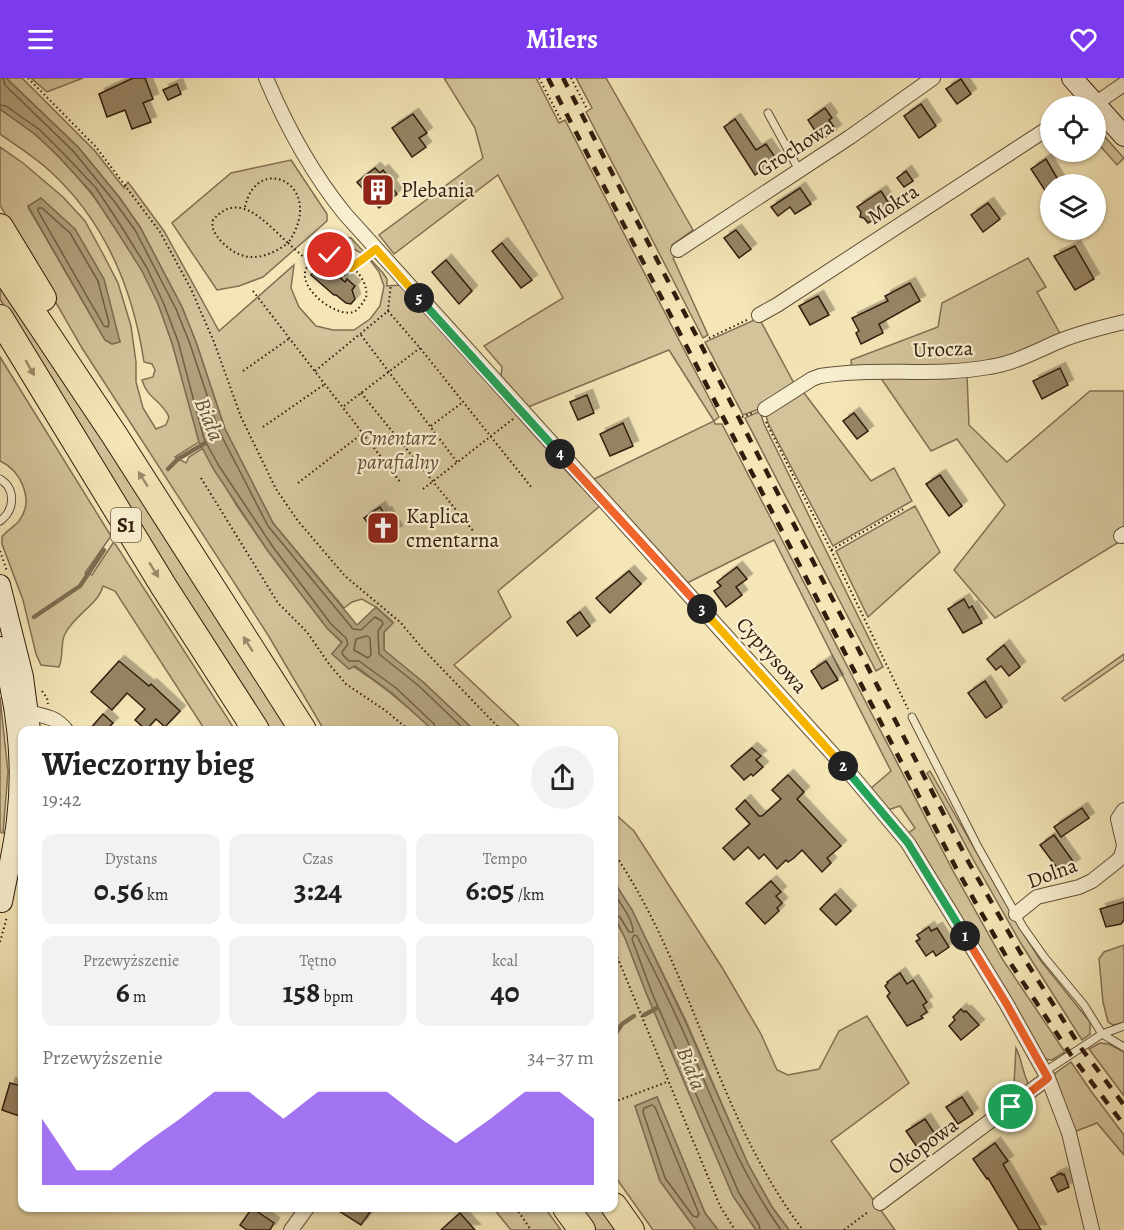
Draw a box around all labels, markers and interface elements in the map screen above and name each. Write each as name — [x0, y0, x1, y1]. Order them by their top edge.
text: Milers — [526, 21, 598, 57]
icon: menu — [24, 23, 57, 56]
icon: heart — [1067, 23, 1100, 56]
map controls — [1040, 96, 1106, 240]
button: locate — [1040, 96, 1106, 162]
street label: Grochowa — [751, 113, 839, 183]
building icon: Plebania — [360, 172, 396, 208]
button: layers — [1040, 174, 1106, 240]
place label: Plebania — [401, 176, 475, 204]
street label: Mokra — [862, 177, 924, 231]
pin — [304, 229, 355, 280]
icon: check — [313, 238, 346, 271]
pin: 5 — [404, 283, 434, 313]
text: 5 — [416, 287, 422, 309]
street label: Urocza — [912, 334, 974, 364]
one-way arrow — [25, 360, 35, 377]
water label: Biała — [187, 393, 231, 446]
park label: Cmentarz parafialny — [356, 424, 439, 476]
pin: 4 — [545, 439, 575, 469]
text: 4 — [556, 443, 564, 465]
one-way arrow — [137, 472, 149, 488]
place label: Kaplica cmentarna — [406, 502, 500, 554]
road number: S1 — [111, 508, 141, 542]
church icon: Kaplica cmentarna — [365, 510, 401, 546]
one-way arrow — [148, 562, 159, 578]
pin: 3 — [687, 594, 717, 624]
text: 3 — [699, 598, 705, 620]
street label: Cyprysowa — [730, 611, 814, 699]
one-way arrow — [242, 636, 253, 652]
text: Wieczorny bieg — [42, 741, 254, 786]
button: share — [531, 746, 594, 809]
pin: 2 — [828, 751, 858, 781]
text: 2 — [839, 755, 847, 777]
text: 19:42 — [42, 786, 81, 813]
text: Dystans — [105, 848, 157, 870]
text: Czas — [303, 848, 333, 870]
text: Tempo — [483, 848, 527, 870]
street label: Dolna — [1023, 851, 1081, 895]
text: 0.56 — [94, 870, 144, 910]
text: 3:24 — [294, 870, 342, 910]
text: 6:05 — [466, 870, 515, 910]
text: km — [144, 884, 168, 906]
text: /km — [515, 884, 544, 906]
pin: 1 — [950, 921, 980, 951]
text: 1 — [962, 925, 968, 947]
text: Przewyższenie — [83, 950, 179, 972]
text: Tętno — [300, 950, 336, 972]
text: kcal — [492, 950, 518, 972]
text: 6 — [116, 972, 130, 1012]
text: 158 — [282, 972, 320, 1012]
text: 40 — [490, 972, 520, 1012]
text: m — [130, 986, 146, 1008]
text: bpm — [320, 986, 354, 1008]
water label: Biała — [669, 1042, 713, 1095]
text: Przewyższenie — [42, 1044, 163, 1071]
text: 34–37 m — [527, 1044, 594, 1071]
pin — [985, 1081, 1036, 1132]
icon: arrive — [994, 1090, 1027, 1123]
street label: Okopowa — [882, 1111, 964, 1181]

